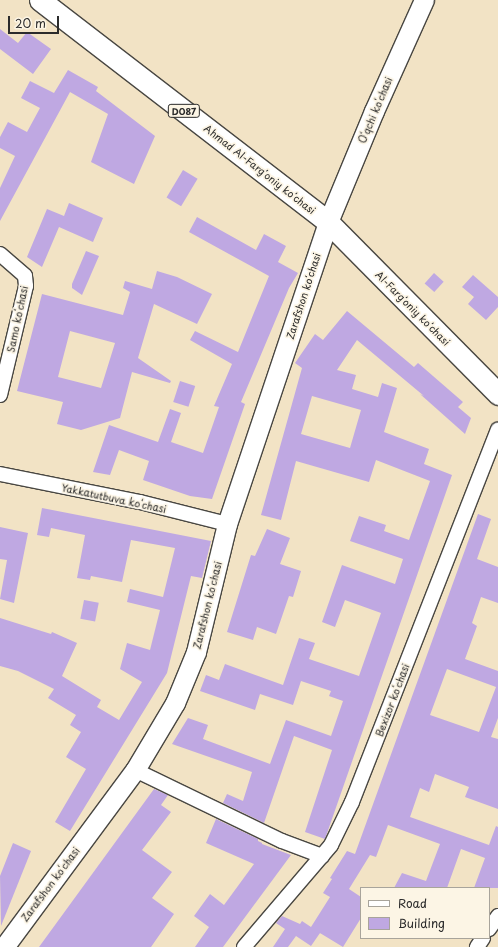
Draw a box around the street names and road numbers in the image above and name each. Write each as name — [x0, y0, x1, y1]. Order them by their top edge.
street label: Oʻqchi koʻchasi — [356, 75, 394, 145]
road number: D087 — [167, 104, 201, 118]
street label: Ahmad Al-Fargʻoniy koʻchasi — [202, 122, 318, 216]
street label: Zarafshon koʻchasi — [283, 251, 323, 341]
street label: Al-Fargʻoniy koʻchasi — [373, 268, 453, 348]
street label: Samo koʻchasi — [4, 284, 30, 354]
street label: Yakkatutbuva koʻchasi — [61, 481, 167, 515]
street label: Zarafshon koʻchasi — [190, 560, 224, 650]
street label: Bexizor koʻchasi — [373, 662, 411, 738]
street label: Zarafshon koʻchasi — [18, 845, 82, 923]

